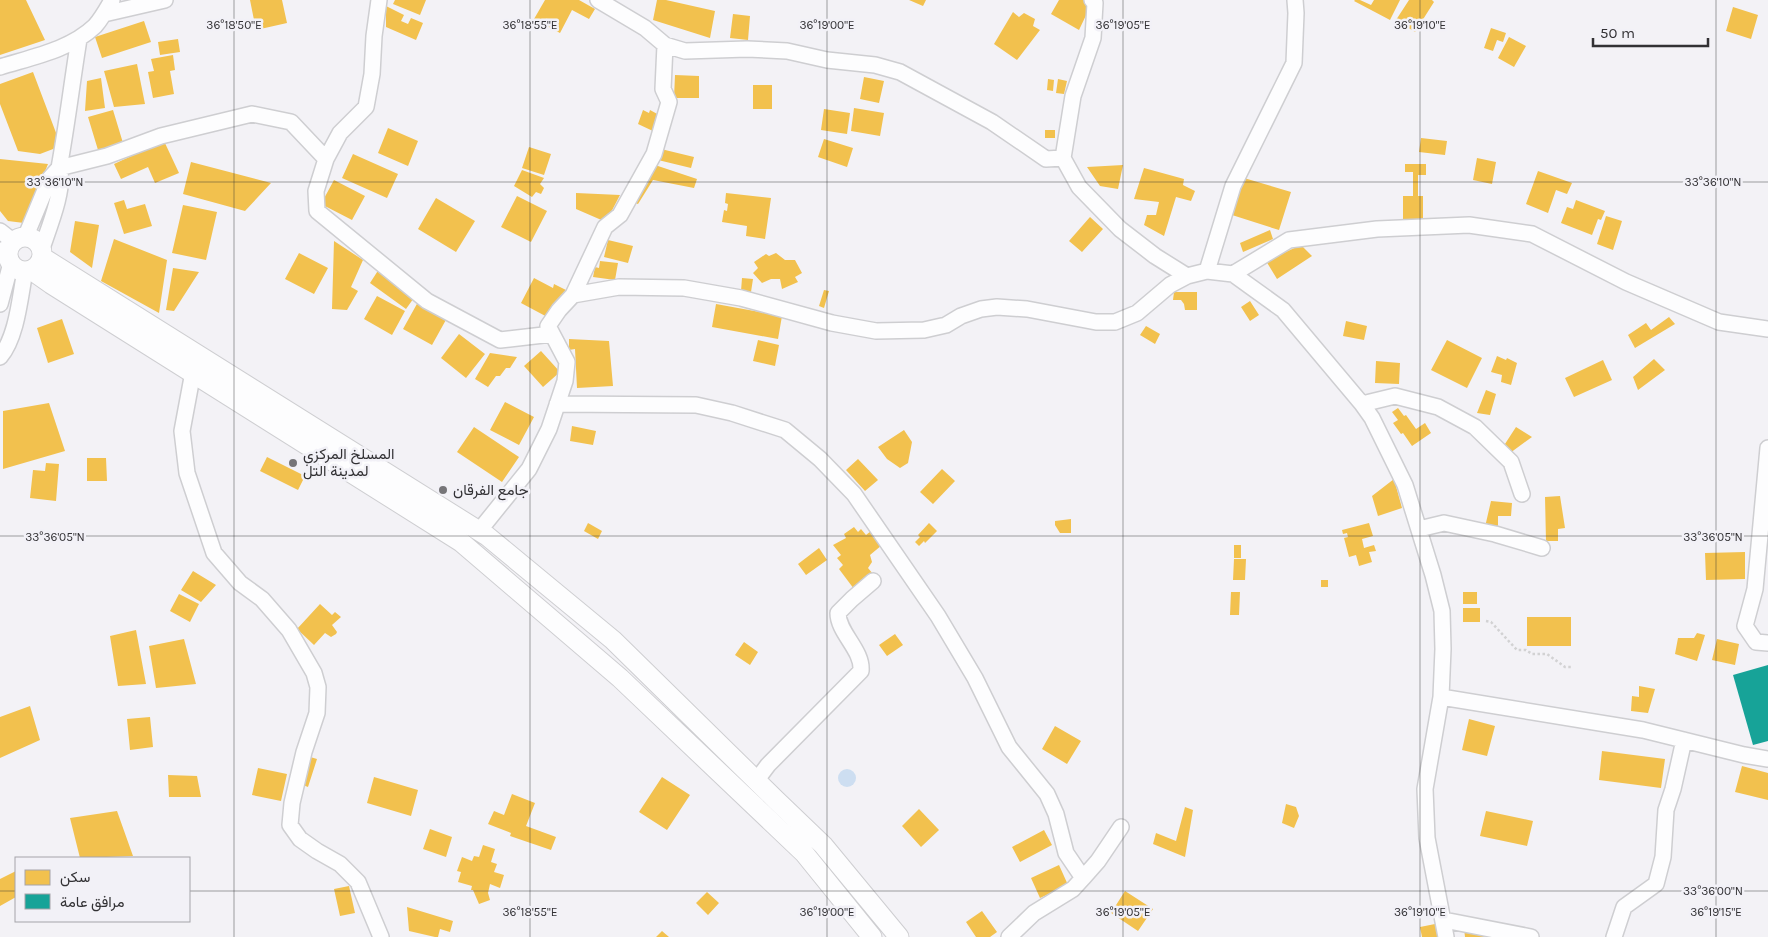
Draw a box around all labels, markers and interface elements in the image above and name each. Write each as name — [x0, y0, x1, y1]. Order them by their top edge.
scale bar — [1593, 15, 1708, 47]
text: 36°18'50"E — [206, 18, 262, 32]
text: 36°18'55"E — [503, 18, 557, 32]
text: 36°19'00"E — [799, 18, 855, 32]
text: 36°19'05"E — [1096, 18, 1150, 32]
text: 36°19'10"E — [1394, 18, 1446, 32]
text: 50 m — [1600, 24, 1635, 42]
text: 33°36'10"N — [27, 175, 83, 189]
text: 33°36'10"N — [1685, 175, 1741, 189]
place label: المسلخ المركزي لمدينة التل — [303, 445, 395, 480]
marker: المسلخ المركزي لمدينة التل — [287, 457, 299, 469]
place label: جامع الفرقان — [453, 481, 529, 501]
marker: جامع الفرقان — [437, 484, 449, 496]
text: 33°36'05"N — [25, 530, 85, 544]
text: 33°36'05"N — [1683, 530, 1743, 544]
legend — [15, 857, 190, 922]
text: سكن — [60, 868, 90, 887]
text: 33°36'00"N — [1683, 884, 1743, 898]
text: مرافق عامة — [60, 893, 125, 912]
text: 36°18'55"E — [503, 905, 557, 919]
text: 36°19'00"E — [799, 905, 855, 919]
text: 36°19'05"E — [1096, 905, 1150, 919]
text: 36°19'10"E — [1394, 905, 1446, 919]
text: 36°19'15"E — [1690, 905, 1742, 919]

